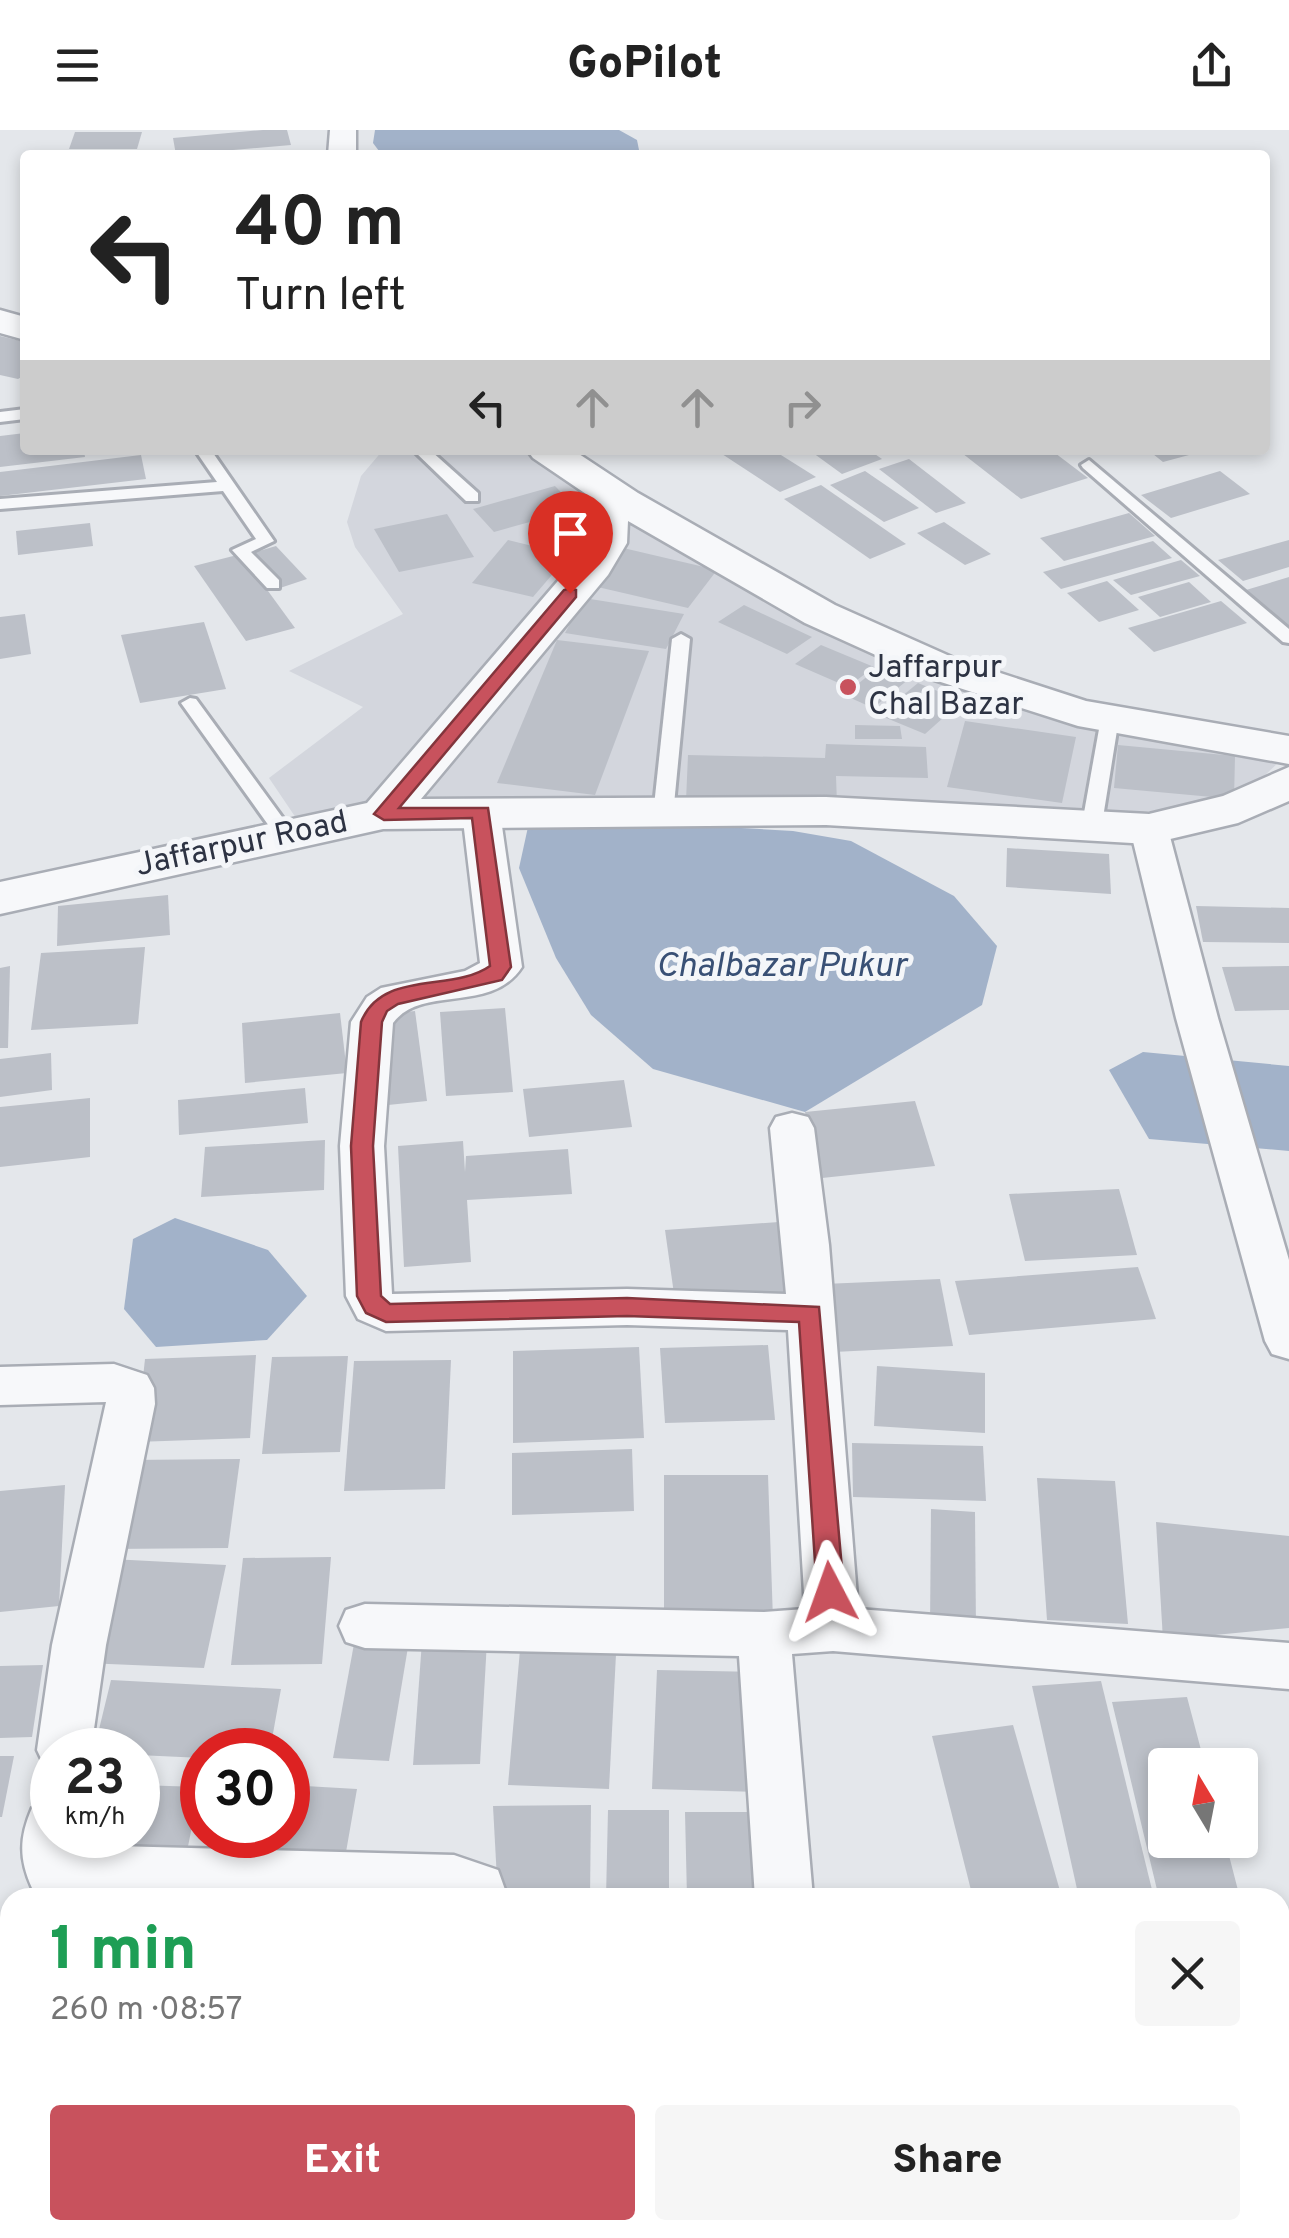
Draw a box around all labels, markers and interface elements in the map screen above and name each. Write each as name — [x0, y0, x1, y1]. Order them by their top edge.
text: GoPilot — [567, 37, 722, 94]
icon: menu — [50, 38, 105, 93]
icon: share — [1184, 38, 1239, 93]
text: 40 m — [235, 182, 405, 271]
icon: left — [70, 190, 200, 320]
text: Turn left — [235, 269, 406, 326]
icon: left — [460, 380, 515, 435]
icon: ahead — [565, 380, 620, 435]
icon: ahead — [670, 380, 725, 435]
icon: right — [775, 380, 830, 435]
pin — [528, 491, 613, 594]
icon: arrive — [543, 506, 598, 561]
place label: Jaffarpur Chal Bazar — [868, 649, 1024, 726]
marker: Jaffarpur Chal Bazar — [837, 676, 859, 698]
street label: Jaffarpur Road — [132, 803, 352, 887]
water label: Chalbazar Pukur — [656, 945, 909, 989]
position arrow — [778, 1540, 882, 1644]
speed limit sign: 30 — [180, 1728, 310, 1858]
north arrow — [1148, 1748, 1258, 1858]
map controls — [1148, 1748, 1258, 1858]
text: 23 — [65, 1749, 125, 1812]
text: km/h — [65, 1802, 125, 1834]
text: 1 min — [50, 1915, 197, 1991]
button: close — [1135, 1921, 1240, 2026]
text: 260 m · 08:57 — [50, 1991, 242, 2031]
button: Exit — [50, 2105, 635, 2220]
button: Share — [655, 2105, 1240, 2220]

